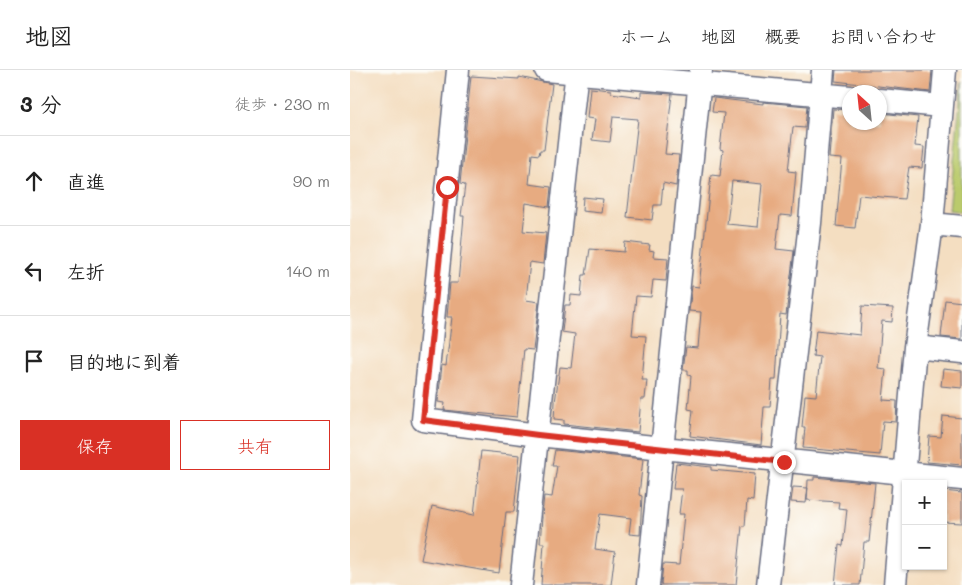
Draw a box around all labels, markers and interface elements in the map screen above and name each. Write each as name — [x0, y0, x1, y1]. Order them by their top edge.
text: 地図 — [25, 20, 73, 51]
text: ホーム — [620, 24, 673, 48]
text: 地図 — [701, 24, 737, 48]
text: 概要 — [765, 24, 801, 48]
text: お問い合わせ — [829, 24, 937, 48]
north arrow — [842, 85, 887, 130]
text: 3 分 — [20, 90, 61, 117]
text: 徒歩 · 230 m — [235, 93, 330, 114]
icon: ahead — [20, 167, 48, 195]
text: 直進 — [67, 169, 105, 194]
text: 90 m — [293, 170, 330, 191]
route start — [436, 176, 459, 199]
icon: left — [20, 257, 48, 285]
text: 左折 — [67, 259, 105, 284]
text: 140 m — [286, 260, 330, 281]
icon: arrive — [20, 347, 48, 375]
text: 目的地に到着 — [67, 349, 181, 374]
button: 保存 — [20, 420, 170, 470]
button: 共有 — [180, 420, 330, 470]
route end — [773, 451, 796, 474]
map controls — [902, 480, 947, 570]
button: + — [902, 480, 947, 525]
button: − — [902, 525, 947, 570]

